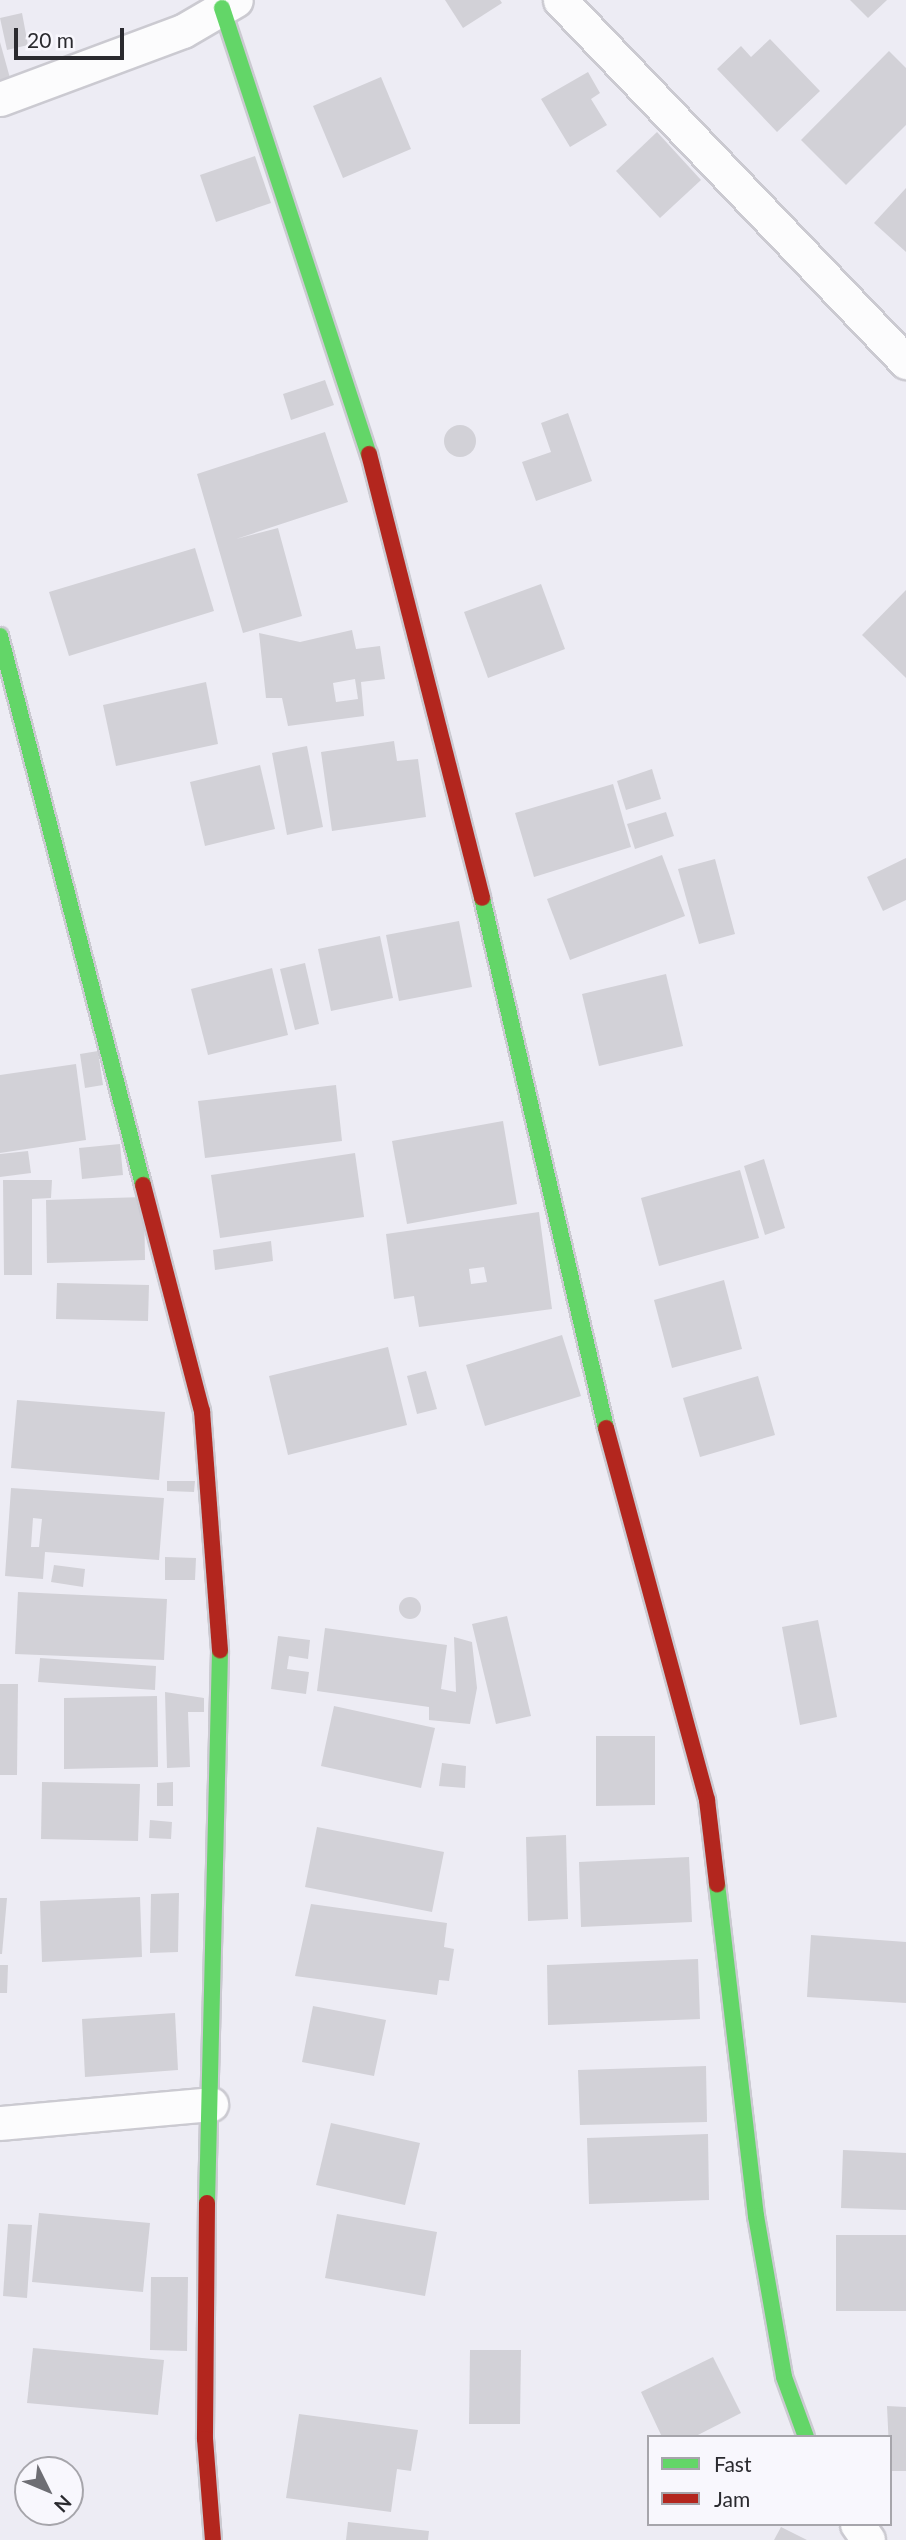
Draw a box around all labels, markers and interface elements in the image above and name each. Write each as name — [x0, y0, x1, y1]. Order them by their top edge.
scale bar — [18, 14, 128, 58]
text: 20 m — [27, 27, 74, 52]
legend — [647, 2435, 892, 2526]
text: Fast — [714, 2451, 751, 2476]
north arrow — [14, 2456, 84, 2526]
text: Jam — [714, 2486, 750, 2511]
text: N — [50, 2491, 77, 2517]

